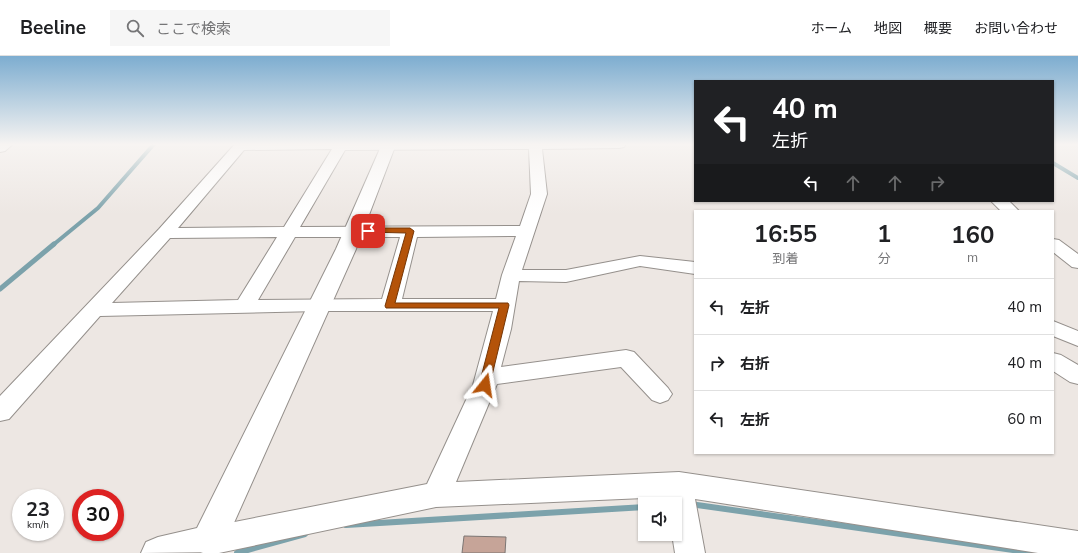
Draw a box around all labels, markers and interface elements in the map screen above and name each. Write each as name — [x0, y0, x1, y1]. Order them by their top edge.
search box — [110, 10, 390, 46]
text: Beeline — [20, 15, 86, 41]
icon: search — [124, 17, 146, 39]
text: ここで検索 — [156, 19, 231, 39]
text: ホーム — [810, 19, 852, 38]
text: 地図 — [874, 19, 902, 38]
text: 概要 — [924, 19, 952, 38]
text: お問い合わせ — [974, 19, 1058, 38]
text: 40 m — [772, 90, 838, 128]
icon: left — [706, 96, 758, 148]
text: 左折 — [772, 129, 808, 153]
icon: left — [800, 172, 822, 194]
icon: ahead — [842, 172, 864, 194]
icon: ahead — [884, 172, 906, 194]
icon: right — [926, 172, 948, 194]
pin — [351, 214, 385, 248]
text: 16:55 — [754, 218, 817, 250]
text: 1 — [877, 218, 891, 250]
text: 160 — [951, 219, 994, 251]
icon: arrive — [357, 220, 379, 242]
text: m — [967, 249, 978, 267]
text: 到着 — [772, 250, 798, 268]
text: 分 — [878, 250, 891, 268]
icon: left — [706, 296, 728, 318]
text: 40 m — [1007, 297, 1042, 317]
text: 左折 — [740, 298, 770, 318]
icon: right — [706, 352, 728, 374]
text: 40 m — [1007, 353, 1042, 373]
text: 右折 — [740, 354, 770, 374]
position arrow — [464, 364, 506, 406]
icon: left — [706, 408, 728, 430]
text: 60 m — [1007, 409, 1042, 429]
text: 左折 — [740, 410, 770, 430]
speed limit sign: 30 — [72, 489, 124, 541]
text: 23 — [26, 496, 50, 523]
map controls — [638, 497, 682, 541]
button: sound — [638, 497, 682, 541]
text: km/h — [27, 518, 49, 532]

